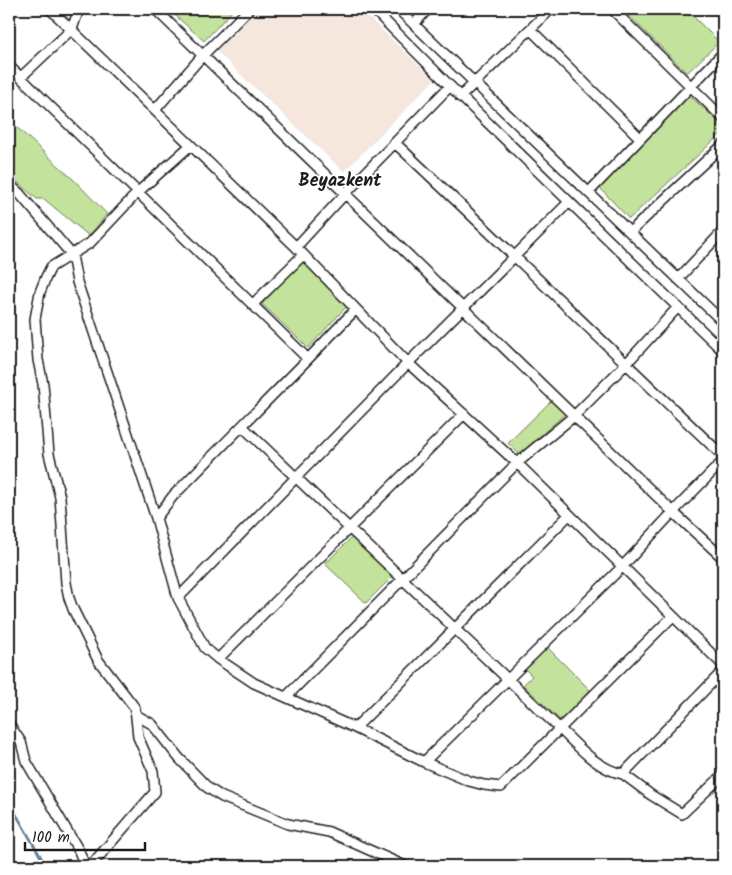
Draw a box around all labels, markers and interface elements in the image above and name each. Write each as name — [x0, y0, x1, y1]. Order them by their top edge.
district label: Beyazkent — [299, 167, 382, 196]
scale bar — [25, 820, 145, 852]
text: 100 m — [32, 826, 70, 850]

